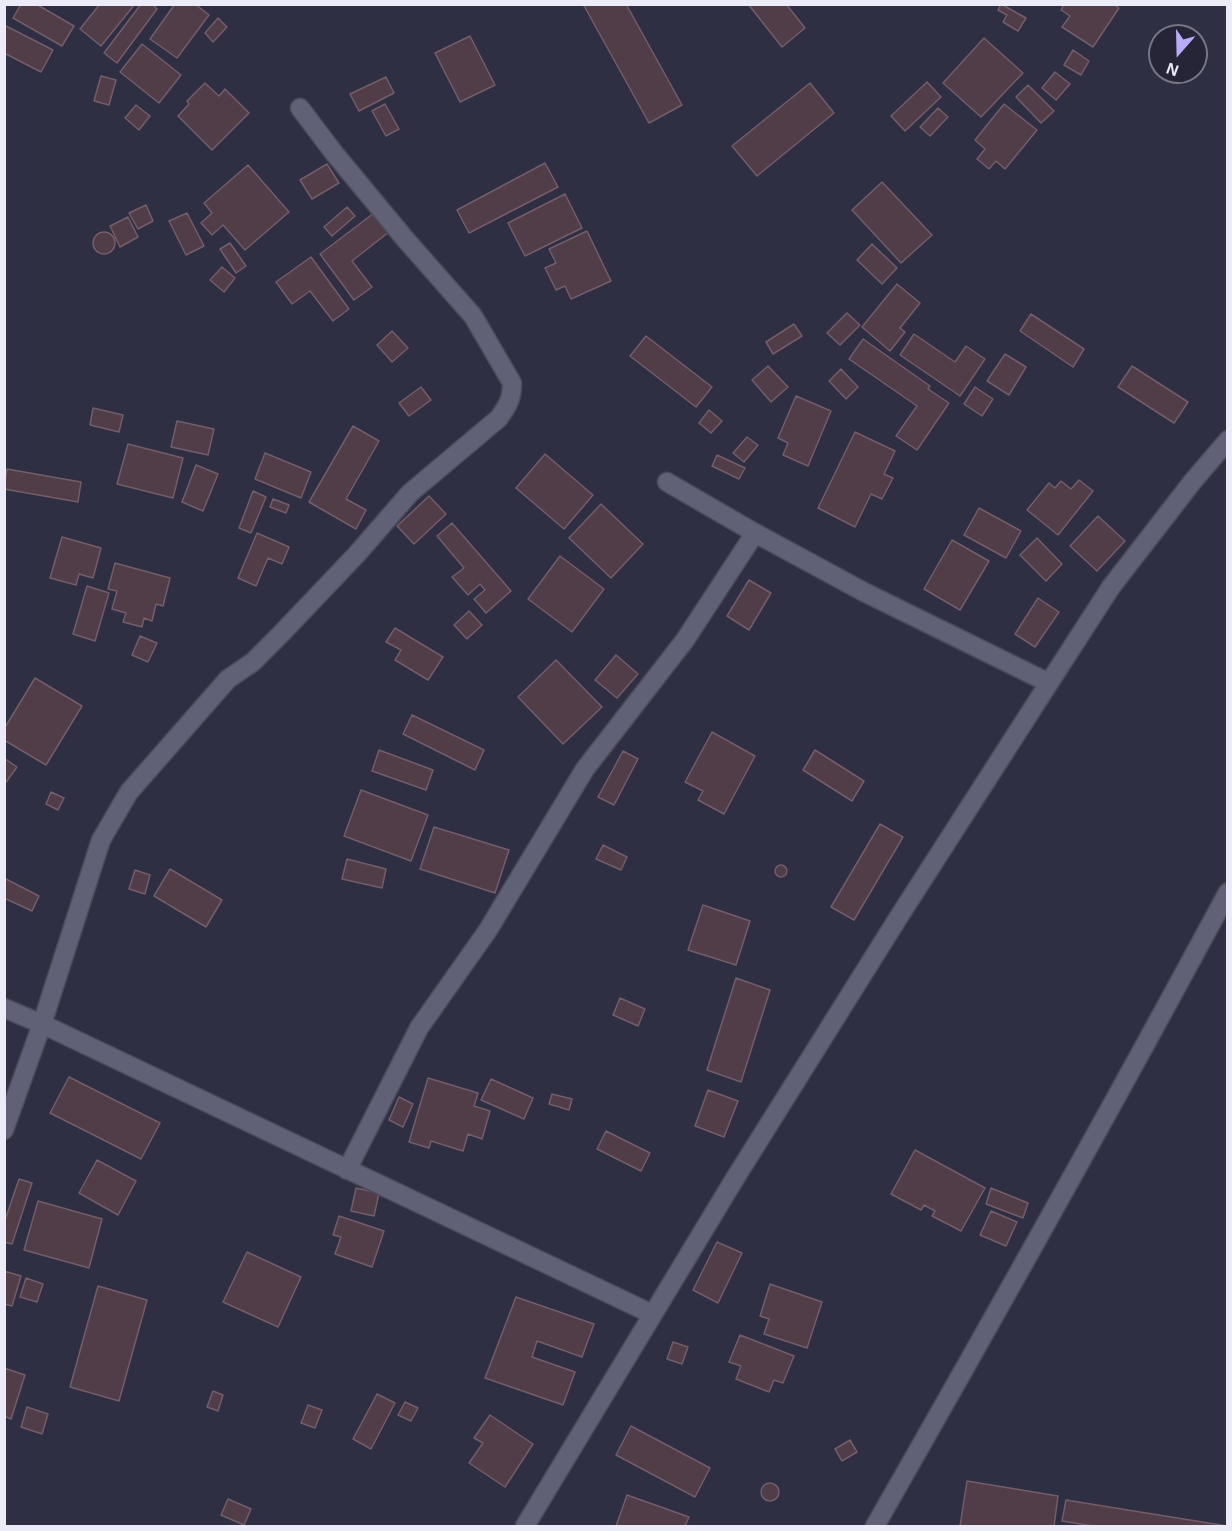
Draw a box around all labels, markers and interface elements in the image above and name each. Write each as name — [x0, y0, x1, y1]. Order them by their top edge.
north arrow — [1148, 24, 1208, 84]
text: N — [1164, 60, 1181, 79]

